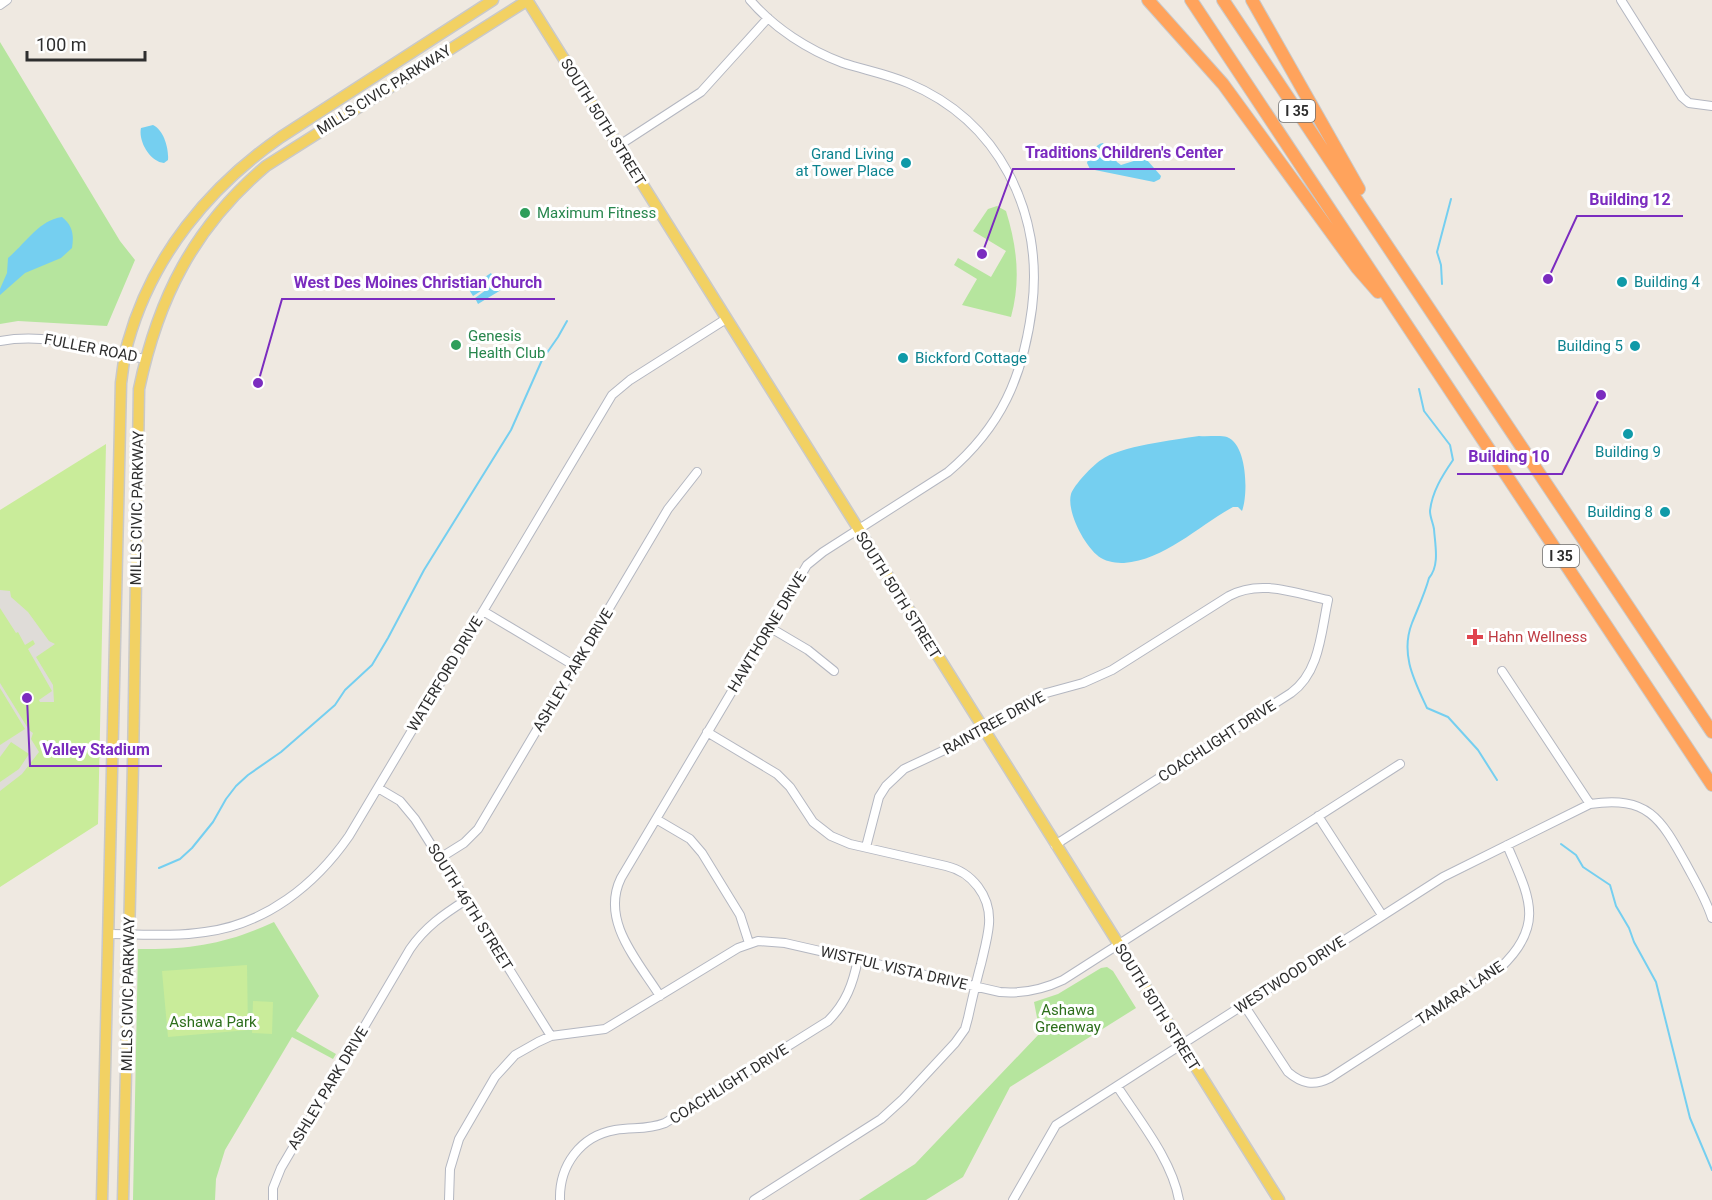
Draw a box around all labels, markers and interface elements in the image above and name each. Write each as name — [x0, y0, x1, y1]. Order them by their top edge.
scale bar — [27, 24, 146, 62]
text: 100 m — [36, 34, 87, 55]
street label: MILLS CIVIC PARKWAY — [314, 41, 454, 139]
street label: SOUTH 50TH STREET — [557, 55, 649, 189]
road number: I 35 — [1279, 100, 1315, 122]
callout: Traditions Children's Center — [1013, 135, 1235, 169]
text: Traditions Children's Center — [1025, 143, 1223, 162]
place label: Grand Living at Tower Place — [796, 145, 894, 180]
marker: Grand Living at Tower Place — [899, 156, 913, 170]
callout: Building 12 — [1577, 182, 1683, 216]
text: Building 12 — [1589, 190, 1671, 209]
place label: Maximum Fitness — [537, 204, 656, 222]
marker: Maximum Fitness — [518, 206, 532, 220]
callout: West Des Moines Christian Church — [282, 265, 555, 299]
text: West Des Moines Christian Church — [294, 273, 542, 292]
place label: Building 4 — [1634, 273, 1700, 291]
marker: Building 4 — [1615, 275, 1629, 289]
place label: Genesis Health Club — [468, 327, 545, 362]
street label: FULLER ROAD — [43, 330, 139, 366]
place label: Building 5 — [1557, 337, 1623, 355]
marker: Genesis Health Club — [449, 338, 463, 352]
marker: Building 5 — [1628, 339, 1642, 353]
place label: Bickford Cottage — [915, 349, 1027, 367]
marker: Bickford Cottage — [896, 351, 910, 365]
marker: Building 9 — [1621, 427, 1635, 441]
street label: MILLS CIVIC PARKWAY — [127, 430, 147, 586]
callout: Building 10 — [1457, 440, 1562, 474]
place label: Building 9 — [1595, 443, 1661, 461]
text: Building 10 — [1468, 447, 1550, 466]
place label: Building 8 — [1587, 503, 1653, 521]
marker: Building 8 — [1658, 505, 1672, 519]
street label: SOUTH 50TH STREET — [852, 528, 944, 662]
road number: I 35 — [1543, 545, 1579, 567]
street label: HAWTHORNE DRIVE — [724, 568, 810, 695]
street label: ASHLEY PARK DRIVE — [529, 605, 617, 735]
street label: WATERFORD DRIVE — [403, 613, 487, 735]
marker: Hahn Wellness — [1466, 628, 1484, 646]
place label: Hahn Wellness — [1488, 628, 1587, 646]
street label: RAINTREE DRIVE — [940, 687, 1049, 758]
street label: COACHLIGHT DRIVE — [1155, 696, 1280, 786]
callout: Valley Stadium — [30, 732, 162, 766]
text: Valley Stadium — [42, 740, 150, 759]
street label: SOUTH 46TH STREET — [424, 840, 516, 974]
street label: MILLS CIVIC PARKWAY — [118, 916, 138, 1072]
street label: WESTWOOD DRIVE — [1231, 932, 1349, 1018]
street label: SOUTH 50TH STREET — [1111, 940, 1203, 1074]
street label: WISTFUL VISTA DRIVE — [819, 942, 970, 994]
street label: TAMARA LANE — [1413, 957, 1507, 1029]
park label: Ashawa Greenway — [1035, 1001, 1101, 1036]
park label: Ashawa Park — [169, 1013, 257, 1031]
street label: ASHLEY PARK DRIVE — [284, 1023, 372, 1153]
street label: COACHLIGHT DRIVE — [666, 1040, 792, 1128]

